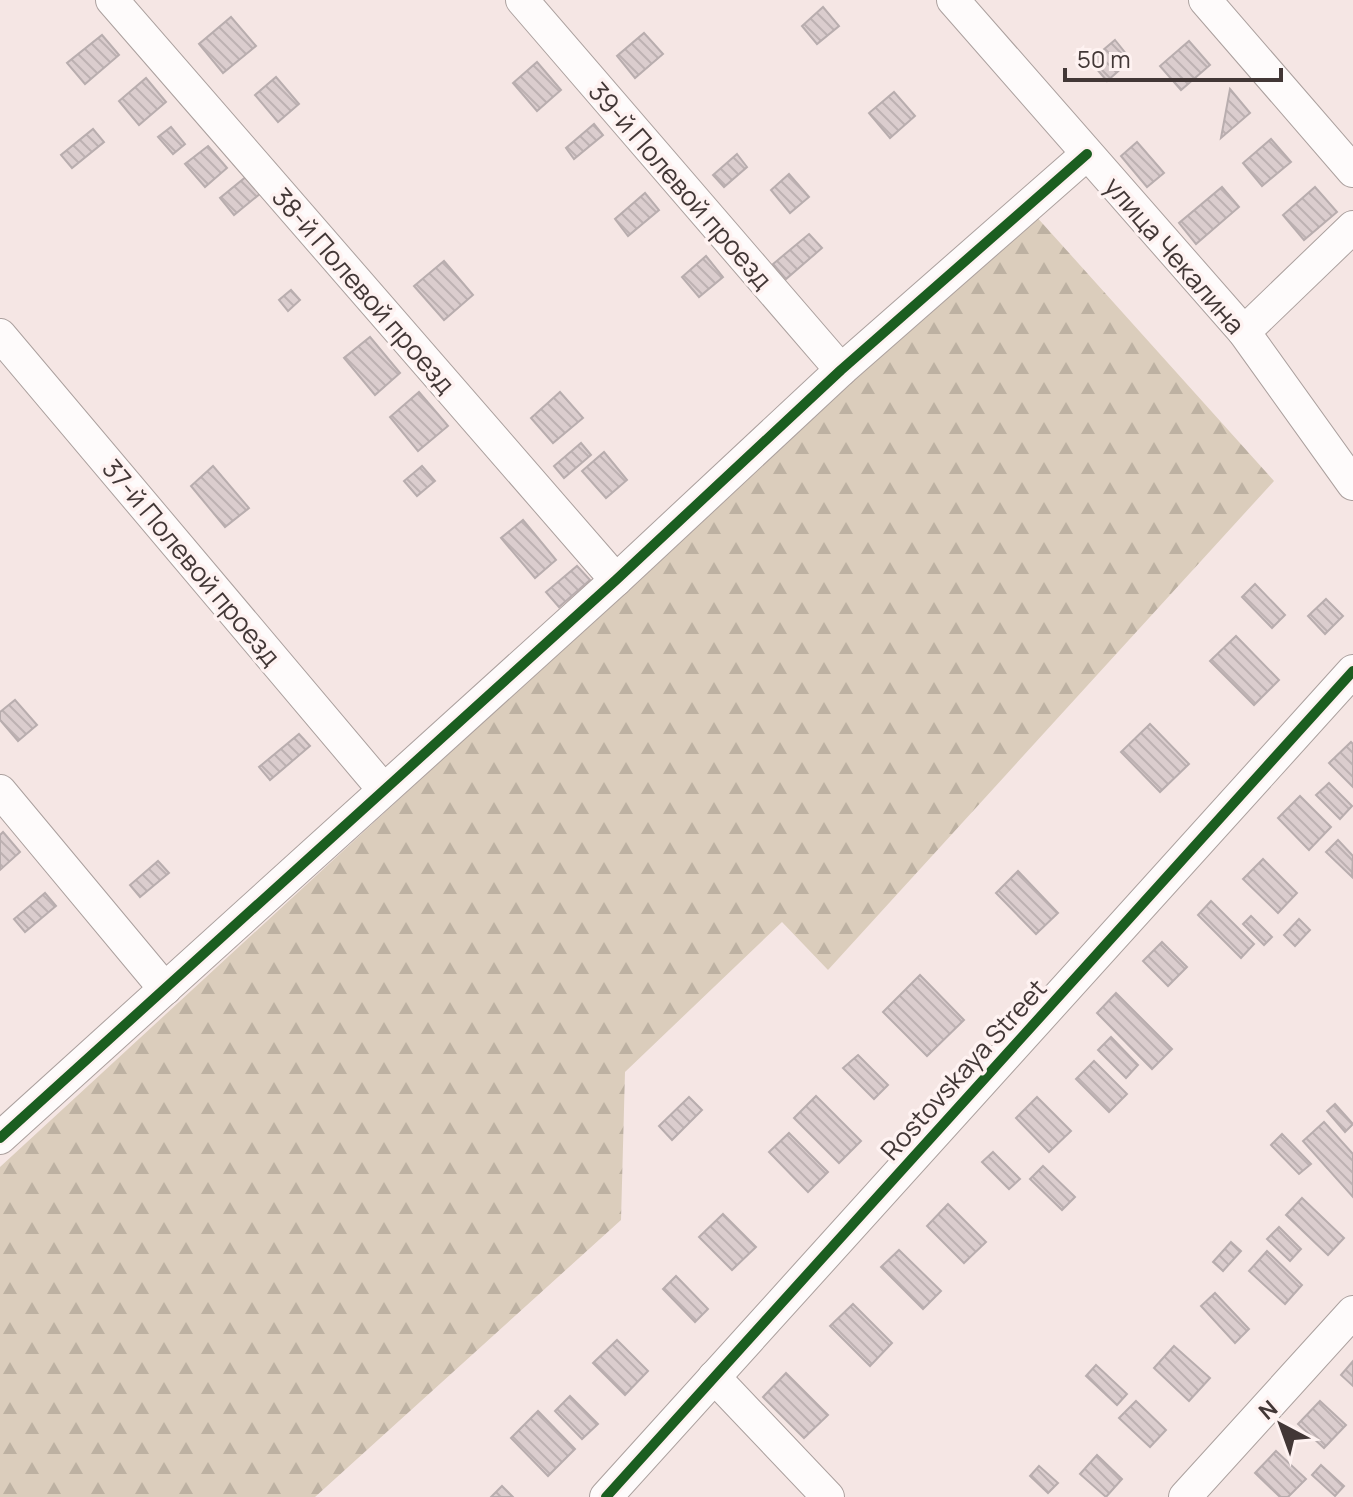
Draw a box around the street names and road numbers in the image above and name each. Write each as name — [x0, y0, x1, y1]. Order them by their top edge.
street label: 39-й Полевой проезд — [581, 74, 781, 296]
street label: улица Чекалина — [1097, 169, 1253, 341]
street label: 38-й Полевой проезд — [264, 179, 464, 401]
street label: 37-й Полевой проезд — [95, 451, 289, 673]
street label: Rostovskaya Street — [872, 971, 1054, 1167]

